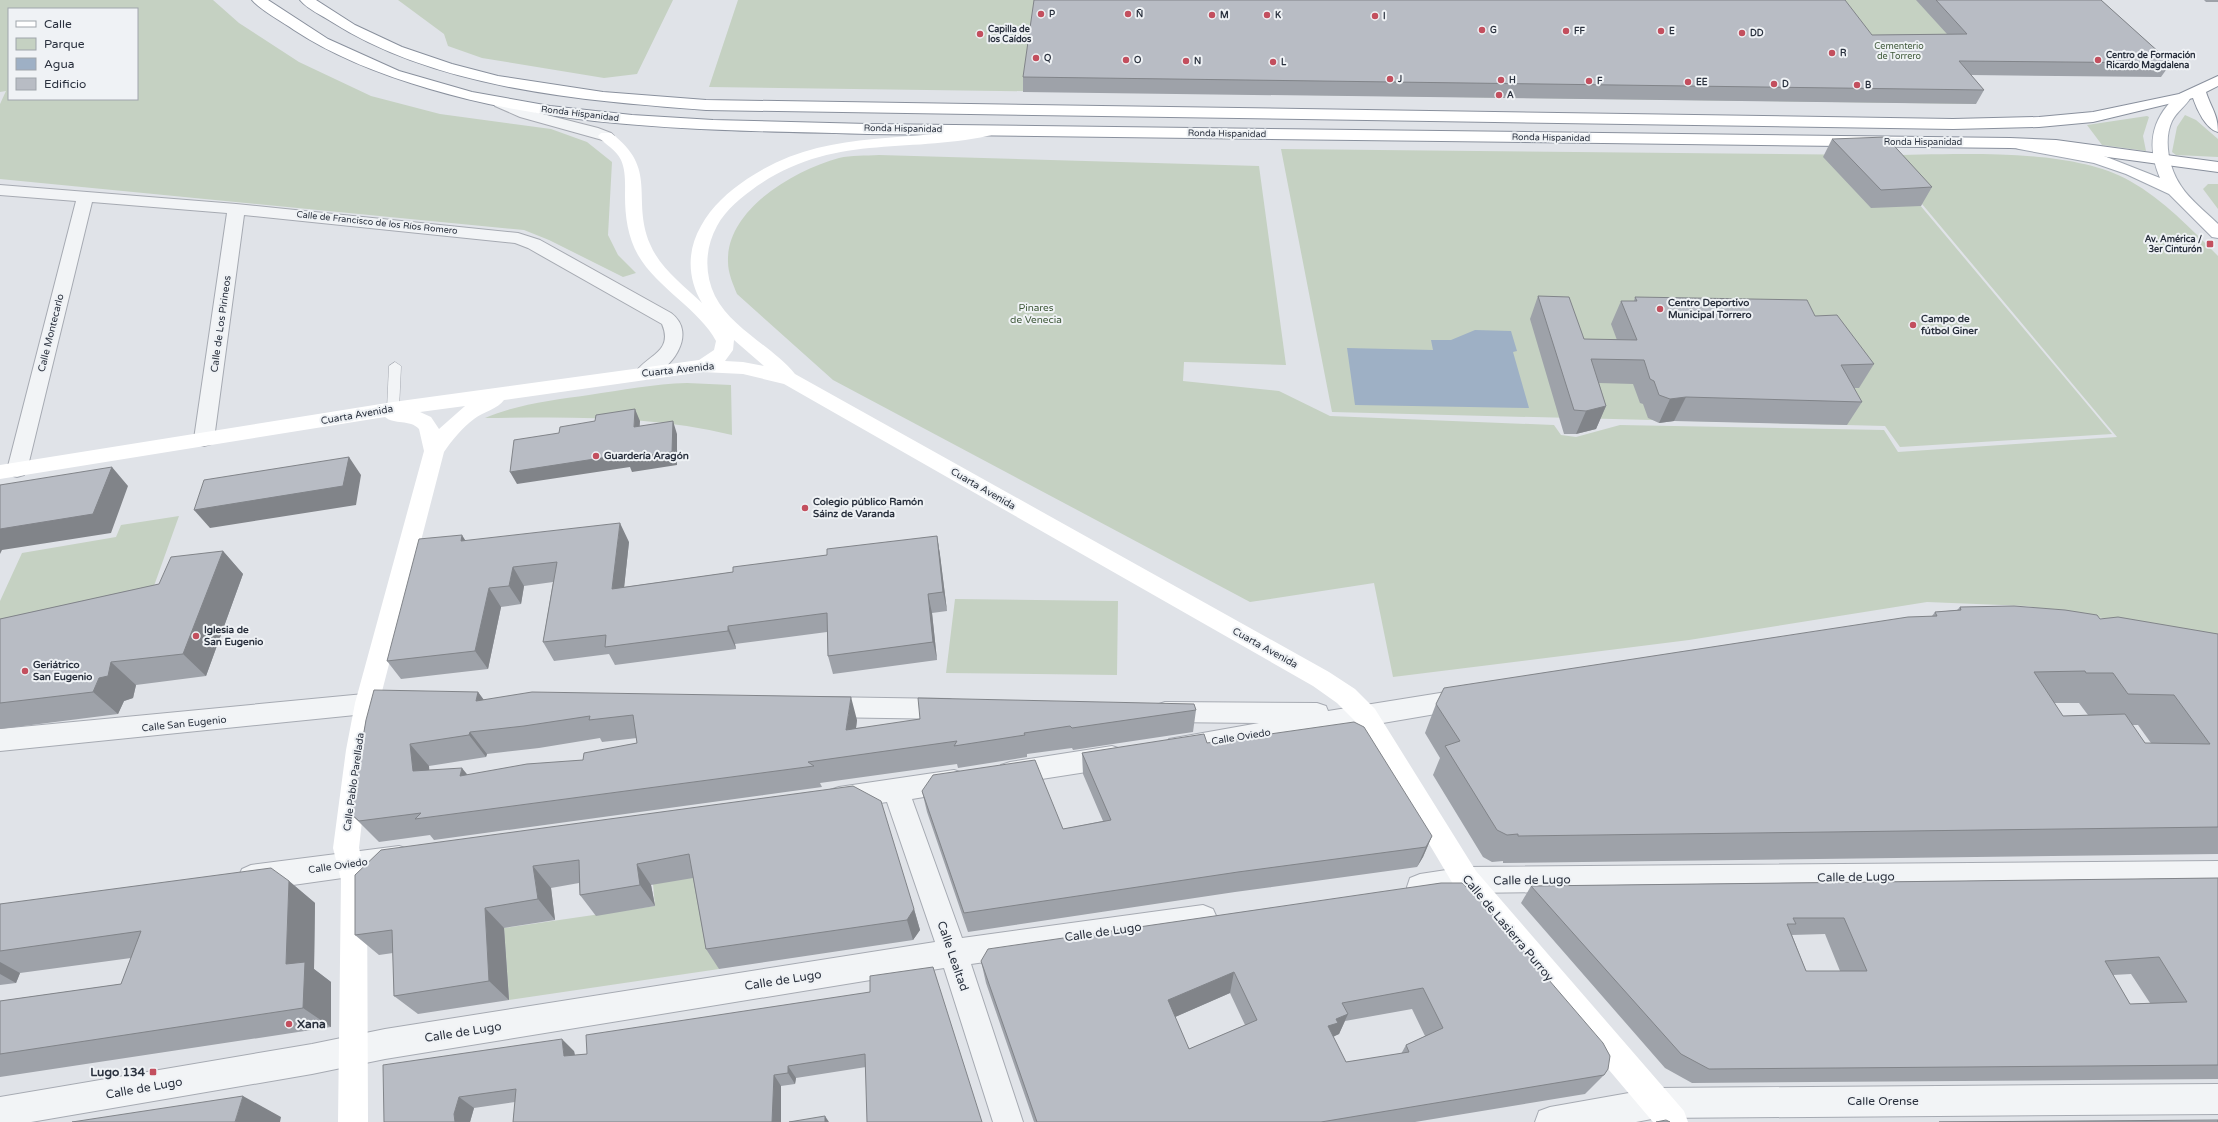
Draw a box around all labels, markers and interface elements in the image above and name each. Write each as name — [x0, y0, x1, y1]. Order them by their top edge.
legend — [8, 8, 138, 100]
place label: Ñ — [1136, 8, 1143, 20]
marker: P — [1036, 9, 1046, 19]
place label: P — [1049, 9, 1055, 20]
marker: Ñ — [1123, 9, 1133, 19]
marker: M — [1207, 10, 1217, 20]
place label: M — [1220, 10, 1229, 21]
marker: K — [1262, 10, 1272, 20]
place label: K — [1275, 10, 1281, 21]
marker: I — [1370, 11, 1380, 21]
place label: I — [1383, 11, 1386, 22]
text: Calle — [44, 17, 72, 31]
place label: Capilla de los Caídos — [988, 24, 1032, 45]
marker: G — [1477, 25, 1487, 35]
place label: G — [1490, 25, 1497, 36]
marker: FF — [1561, 26, 1571, 36]
place label: FF — [1574, 26, 1585, 37]
marker: E — [1656, 26, 1666, 36]
place label: E — [1669, 26, 1675, 37]
marker: DD — [1737, 28, 1747, 38]
place label: DD — [1750, 28, 1764, 39]
marker: Capilla de los Caídos — [975, 29, 985, 39]
text: Parque — [44, 37, 85, 51]
park label: Cementerio de Torrero — [1874, 41, 1924, 62]
marker: R — [1827, 48, 1837, 58]
place label: R — [1840, 48, 1847, 59]
place label: Centro de Formación Ricardo Magdalena — [2106, 50, 2196, 71]
marker: Q — [1031, 53, 1041, 63]
place label: Q — [1044, 53, 1052, 64]
marker: O — [1121, 55, 1131, 65]
place label: O — [1134, 55, 1142, 66]
marker: Centro de Formación Ricardo Magdalena — [2093, 55, 2103, 65]
marker: N — [1181, 56, 1191, 66]
place label: N — [1194, 56, 1201, 67]
text: Agua — [44, 57, 74, 71]
marker: L — [1268, 57, 1278, 67]
place label: L — [1281, 57, 1287, 68]
marker: J — [1385, 74, 1395, 84]
place label: J — [1397, 74, 1402, 85]
marker: H — [1496, 75, 1506, 85]
place label: H — [1509, 75, 1516, 86]
marker: F — [1584, 76, 1594, 86]
place label: F — [1597, 76, 1603, 87]
text: Edificio — [44, 77, 86, 91]
marker: EE — [1683, 77, 1693, 87]
place label: EE — [1696, 77, 1708, 88]
marker: D — [1769, 79, 1779, 89]
place label: D — [1782, 79, 1789, 90]
marker: B — [1852, 80, 1862, 90]
place label: B — [1865, 80, 1871, 91]
marker: A — [1494, 90, 1504, 100]
place label: A — [1507, 90, 1514, 101]
street label: Ronda Hispanidad — [540, 104, 620, 124]
street label: Ronda Hispanidad — [864, 123, 942, 135]
street label: Ronda Hispanidad — [1188, 128, 1266, 140]
street label: Ronda Hispanidad — [1512, 132, 1590, 144]
street label: Ronda Hispanidad — [1884, 137, 1962, 148]
street label: Calle de Francisco de los Ríos Romero — [296, 209, 459, 237]
place label: Av. América / 3er Cinturón — [2145, 234, 2202, 255]
marker: Av. América / 3er Cinturón — [2205, 239, 2215, 249]
street label: Calle de Los Pirineos — [208, 275, 234, 373]
street label: Calle Montecarlo — [35, 293, 67, 373]
place label: Centro Deportivo Municipal Torrero — [1668, 297, 1752, 321]
park label: Pinares de Venecia — [1010, 302, 1062, 326]
marker: Centro Deportivo Municipal Torrero — [1655, 304, 1665, 314]
place label: Campo de fútbol Giner — [1920, 313, 1978, 337]
marker: Campo de fútbol Giner — [1908, 320, 1918, 330]
street label: Cuarta Avenida — [641, 360, 715, 380]
street label: Cuarta Avenida — [320, 403, 394, 427]
place label: Guardería Aragón — [604, 450, 689, 462]
marker: Guardería Aragón — [591, 451, 601, 461]
street label: Cuarta Avenida — [948, 466, 1018, 512]
place label: Colegio público Ramón Sáinz de Varanda — [813, 496, 923, 520]
marker: Colegio público Ramón Sáinz de Varanda — [800, 503, 810, 513]
place label: Iglesia de San Eugenio — [204, 624, 263, 648]
street label: Cuarta Avenida — [1230, 625, 1300, 671]
marker: Iglesia de San Eugenio — [191, 631, 201, 641]
place label: Geriátrico San Eugenio — [33, 659, 92, 683]
marker: Geriátrico San Eugenio — [20, 666, 30, 676]
street label: Calle San Eugenio — [141, 714, 227, 734]
street label: Calle Oviedo — [1211, 726, 1271, 748]
street label: Calle Pablo Parellada — [341, 732, 367, 832]
street label: Calle Oviedo — [308, 856, 368, 876]
street label: Calle de Lugo — [1817, 869, 1895, 885]
street label: Calle de Lasierra Purroy — [1459, 872, 1557, 985]
street label: Calle de Lugo — [1493, 872, 1571, 888]
street label: Calle Lealtad — [934, 919, 972, 993]
street label: Calle de Lugo — [1064, 920, 1142, 944]
street label: Calle de Lugo — [744, 967, 822, 993]
place label: Xana — [297, 1017, 326, 1031]
marker: Xana — [284, 1019, 294, 1029]
street label: Calle de Lugo — [424, 1019, 502, 1045]
place label: Lugo 134 — [90, 1065, 145, 1080]
marker: Lugo 134 — [148, 1067, 158, 1077]
street label: Calle de Lugo — [105, 1074, 183, 1102]
street label: Calle Orense — [1847, 1094, 1919, 1108]

